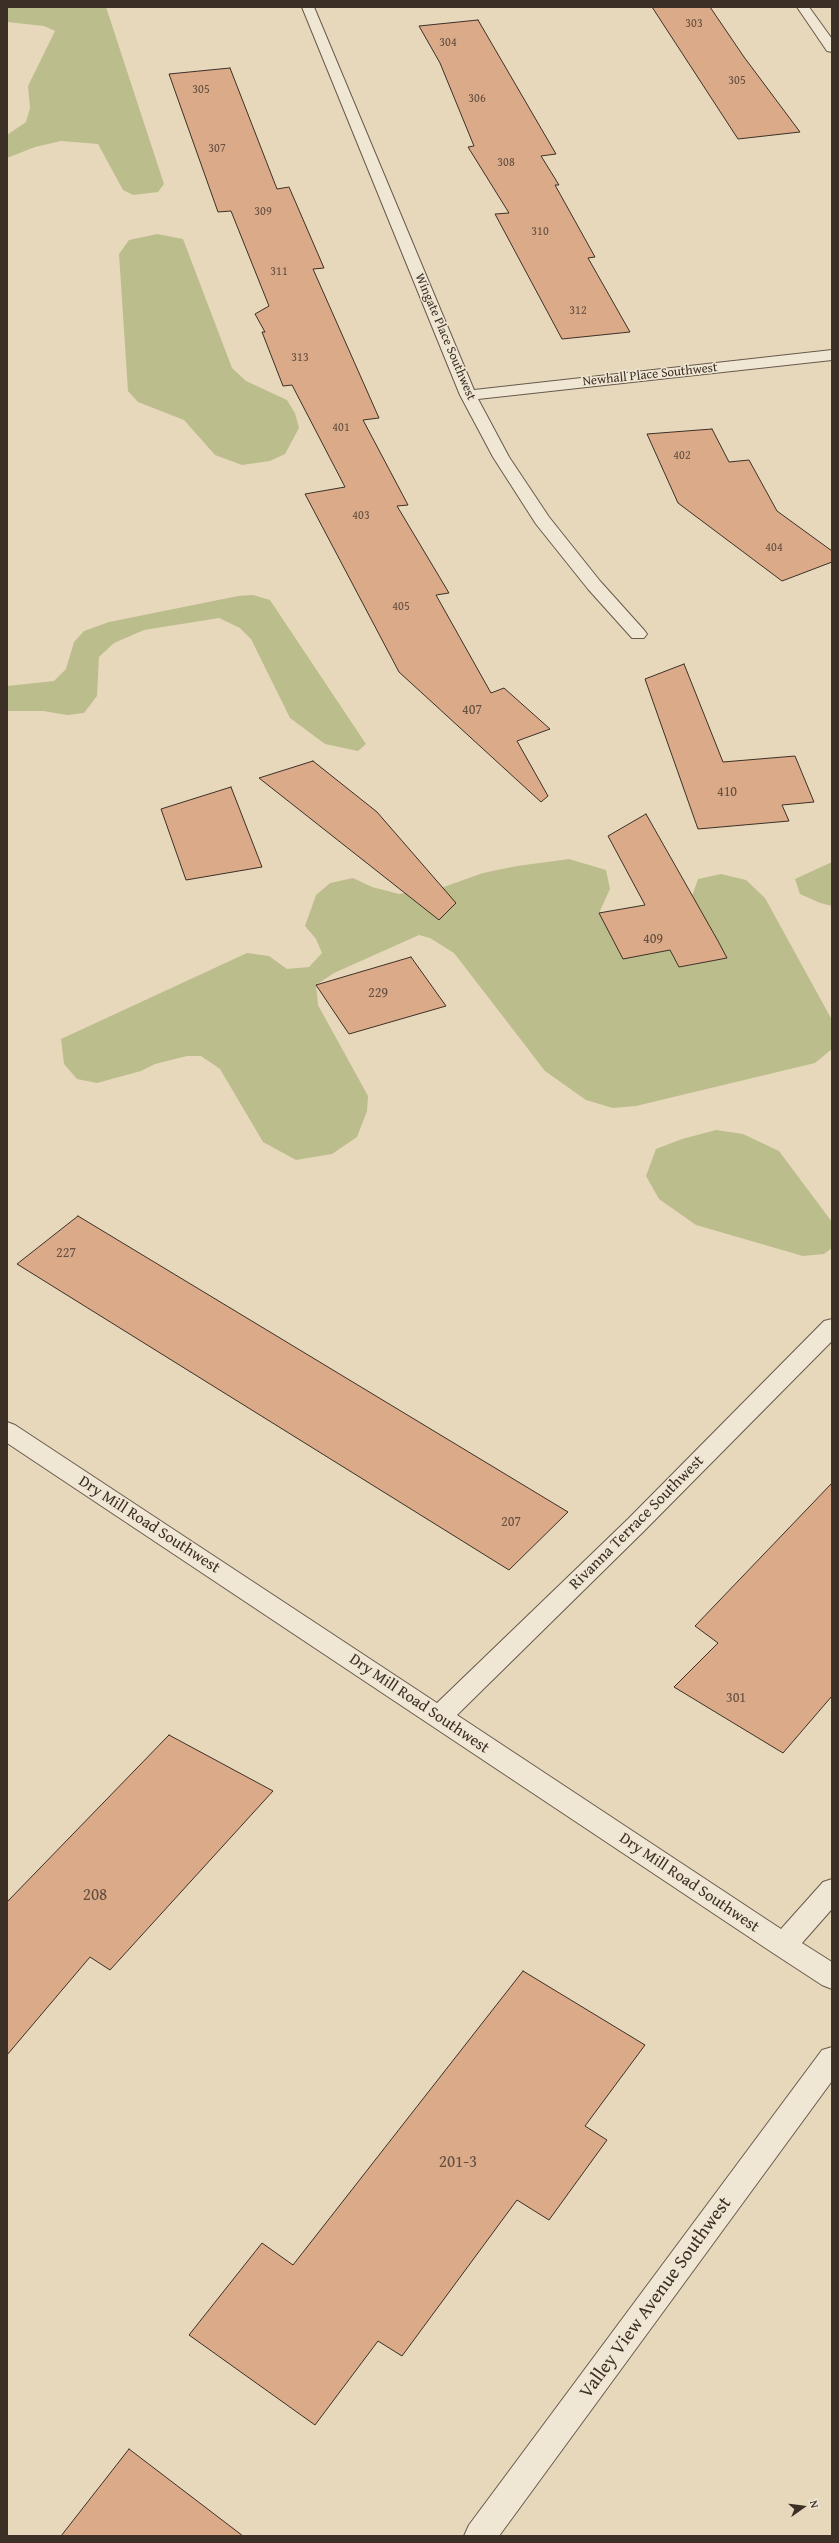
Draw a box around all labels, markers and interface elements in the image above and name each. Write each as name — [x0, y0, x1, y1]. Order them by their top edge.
house number: 303 — [685, 17, 703, 31]
house number: 304 — [439, 36, 457, 50]
house number: 305 — [728, 74, 746, 88]
house number: 305 — [192, 83, 210, 97]
house number: 306 — [468, 92, 486, 106]
house number: 307 — [208, 142, 226, 156]
house number: 308 — [497, 156, 515, 170]
house number: 309 — [254, 205, 272, 219]
house number: 310 — [531, 225, 549, 239]
house number: 311 — [270, 265, 288, 279]
street label: Wingate Place Southwest — [411, 271, 479, 403]
house number: 312 — [569, 304, 587, 318]
house number: 313 — [291, 351, 309, 365]
street label: Newhall Place Southwest — [582, 360, 718, 390]
house number: 401 — [332, 421, 350, 435]
house number: 402 — [673, 449, 691, 463]
house number: 403 — [352, 509, 370, 523]
house number: 404 — [765, 541, 783, 555]
house number: 405 — [392, 600, 410, 614]
house number: 407 — [462, 702, 482, 718]
house number: 410 — [717, 784, 737, 800]
house number: 409 — [643, 931, 663, 947]
house number: 229 — [368, 985, 388, 1001]
house number: 227 — [56, 1245, 76, 1261]
street label: Rivanna Terrace Southwest — [566, 1452, 708, 1594]
street label: Dry Mill Road Southwest — [75, 1472, 223, 1578]
house number: 207 — [501, 1514, 521, 1530]
street label: Dry Mill Road Southwest — [345, 1650, 493, 1758]
house number: 301 — [726, 1690, 746, 1706]
street label: Dry Mill Road Southwest — [615, 1829, 763, 1937]
house number: 208 — [83, 1886, 107, 1906]
house number: 201-3 — [439, 2153, 477, 2173]
street label: Valley View Avenue Southwest — [575, 2193, 737, 2403]
north arrow — [783, 2487, 823, 2527]
text: N — [806, 2499, 823, 2510]

